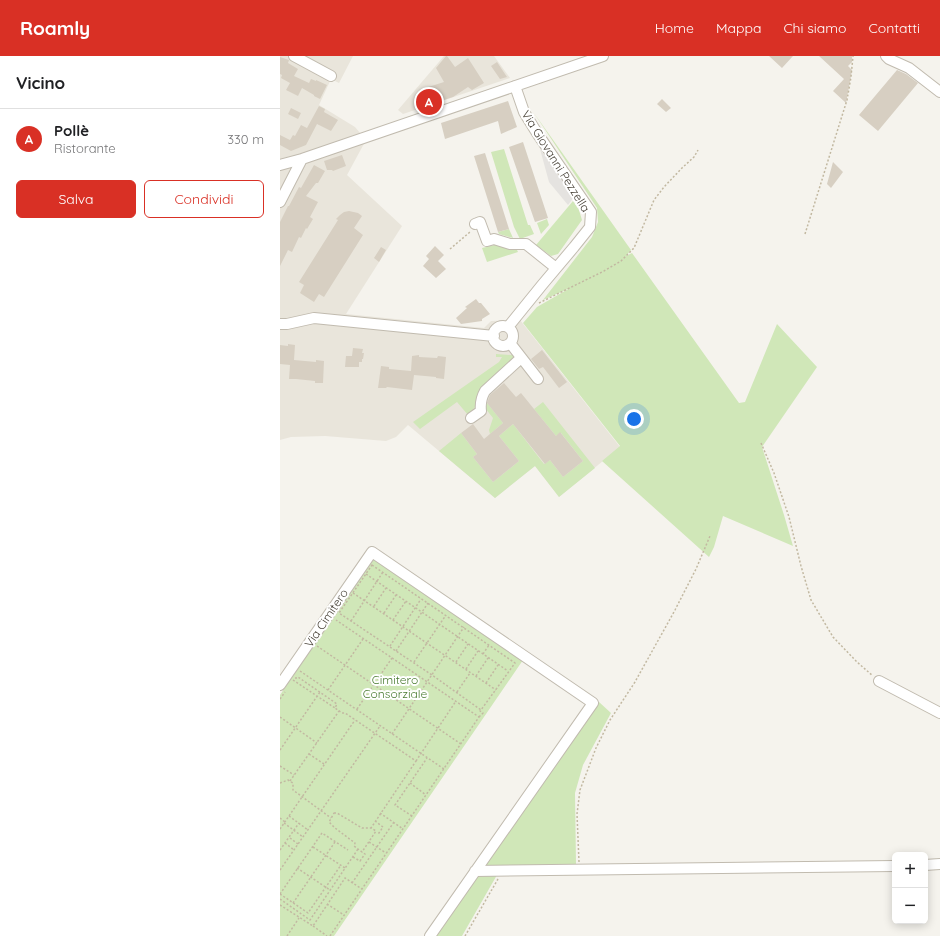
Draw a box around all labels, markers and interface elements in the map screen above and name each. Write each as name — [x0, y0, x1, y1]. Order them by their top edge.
text: Roamly — [20, 16, 90, 40]
text: Home — [655, 19, 694, 37]
text: Mappa — [716, 19, 761, 37]
text: Chi siamo — [783, 19, 847, 37]
text: Contatti — [869, 19, 920, 37]
text: Vicino — [16, 72, 65, 93]
pin: A — [416, 87, 442, 117]
street label: Via Giovanni Pezzella — [519, 107, 593, 215]
text: Pollè — [54, 121, 89, 140]
text: A — [25, 131, 33, 147]
text: 330 m — [227, 131, 264, 147]
text: Ristorante — [54, 140, 116, 156]
button: Salva — [16, 180, 136, 218]
button: Condividi — [144, 180, 264, 218]
your location — [624, 409, 644, 429]
street label: Via Cimitero — [301, 586, 351, 650]
park label: Cimitero Consorziale — [363, 672, 427, 701]
map controls — [892, 852, 928, 924]
button: + — [892, 852, 928, 888]
button: − — [892, 888, 928, 924]

